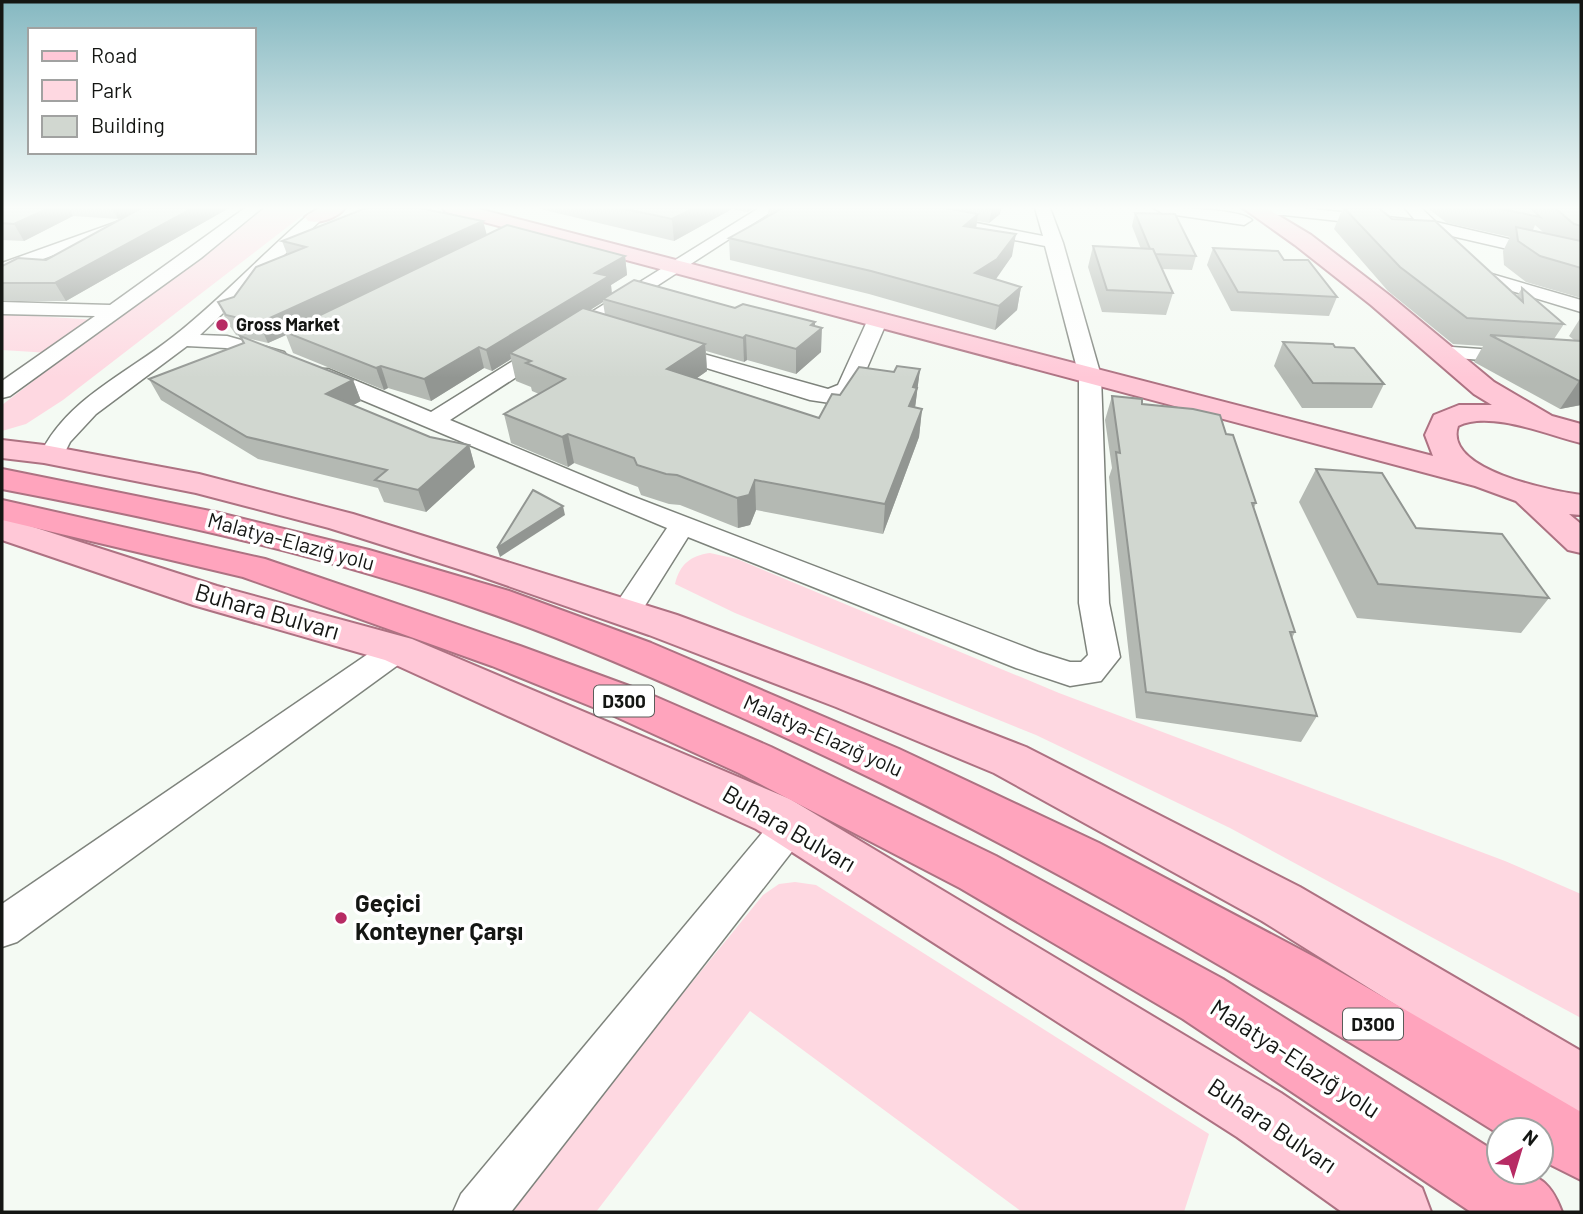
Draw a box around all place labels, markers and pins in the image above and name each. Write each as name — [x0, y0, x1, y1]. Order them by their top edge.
place label: Gross Market — [236, 313, 340, 335]
marker: Gross Market — [214, 317, 230, 333]
place label: Geçici Konteyner Çarşı — [355, 888, 523, 945]
marker: Geçici Konteyner Çarşı — [333, 910, 349, 926]

